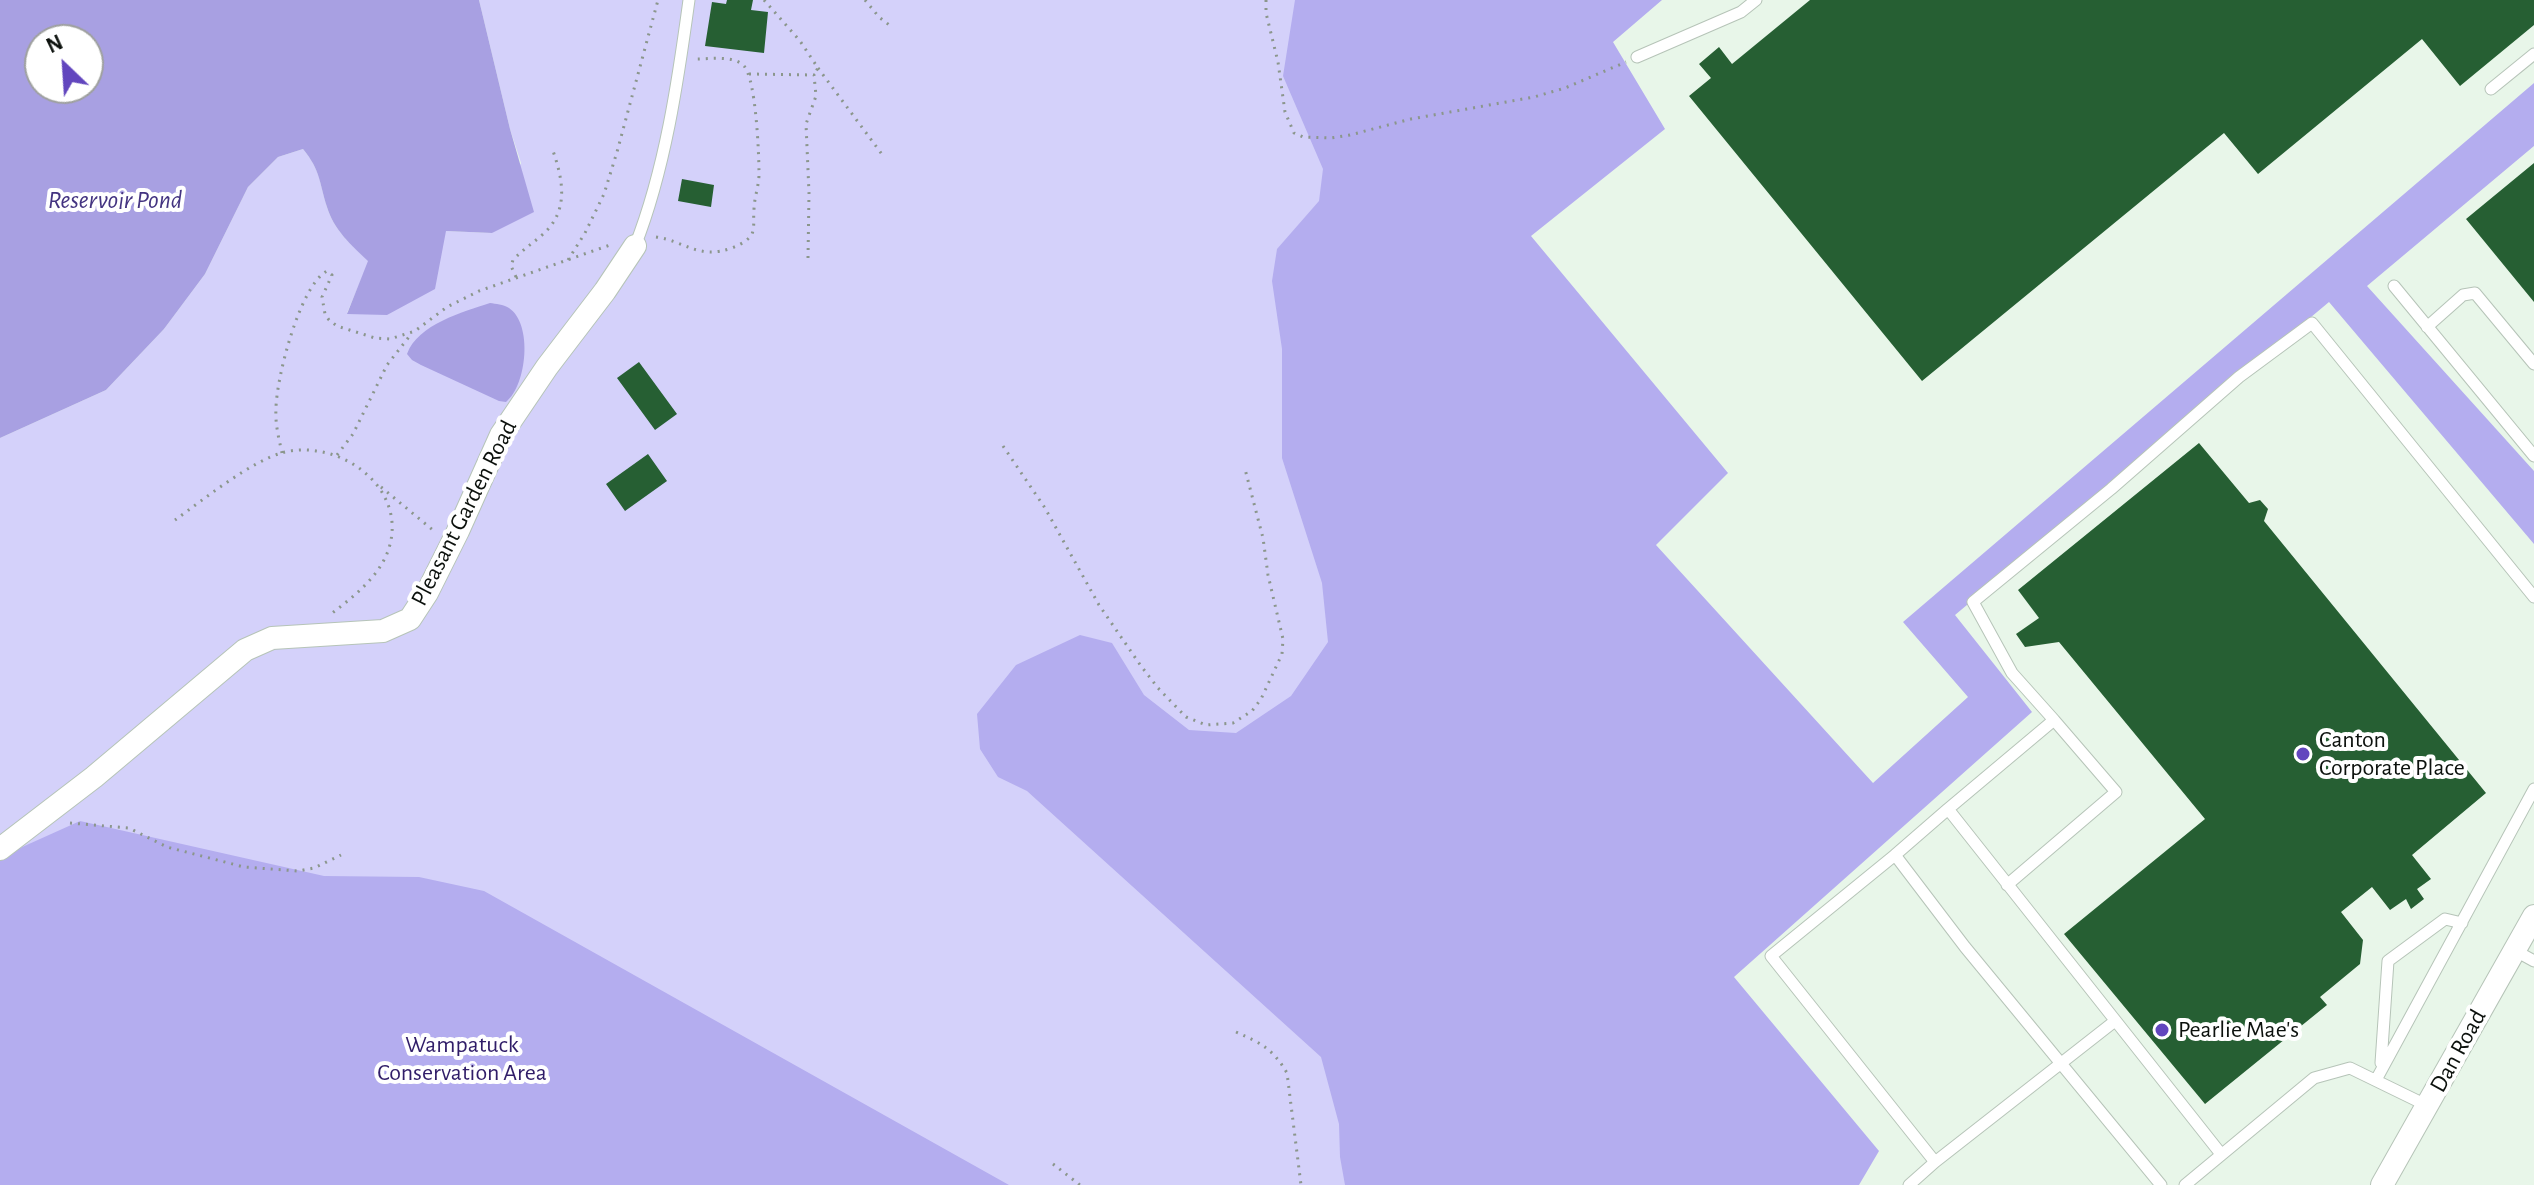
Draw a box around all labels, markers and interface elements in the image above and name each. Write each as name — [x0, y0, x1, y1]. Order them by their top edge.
north arrow — [24, 24, 104, 104]
text: N — [43, 31, 66, 57]
water label: Reservoir Pond — [48, 184, 182, 216]
street label: Pleasant Garden Road — [405, 415, 523, 611]
place label: Canton Corporate Place — [2319, 726, 2465, 782]
marker: Canton Corporate Place — [2294, 745, 2312, 763]
street label: Dan Road — [2423, 1004, 2493, 1098]
place label: Pearlie Mae's — [2178, 1016, 2299, 1044]
marker: Pearlie Mae's — [2153, 1021, 2171, 1039]
park label: Wampatuck Conservation Area — [377, 1031, 547, 1087]

